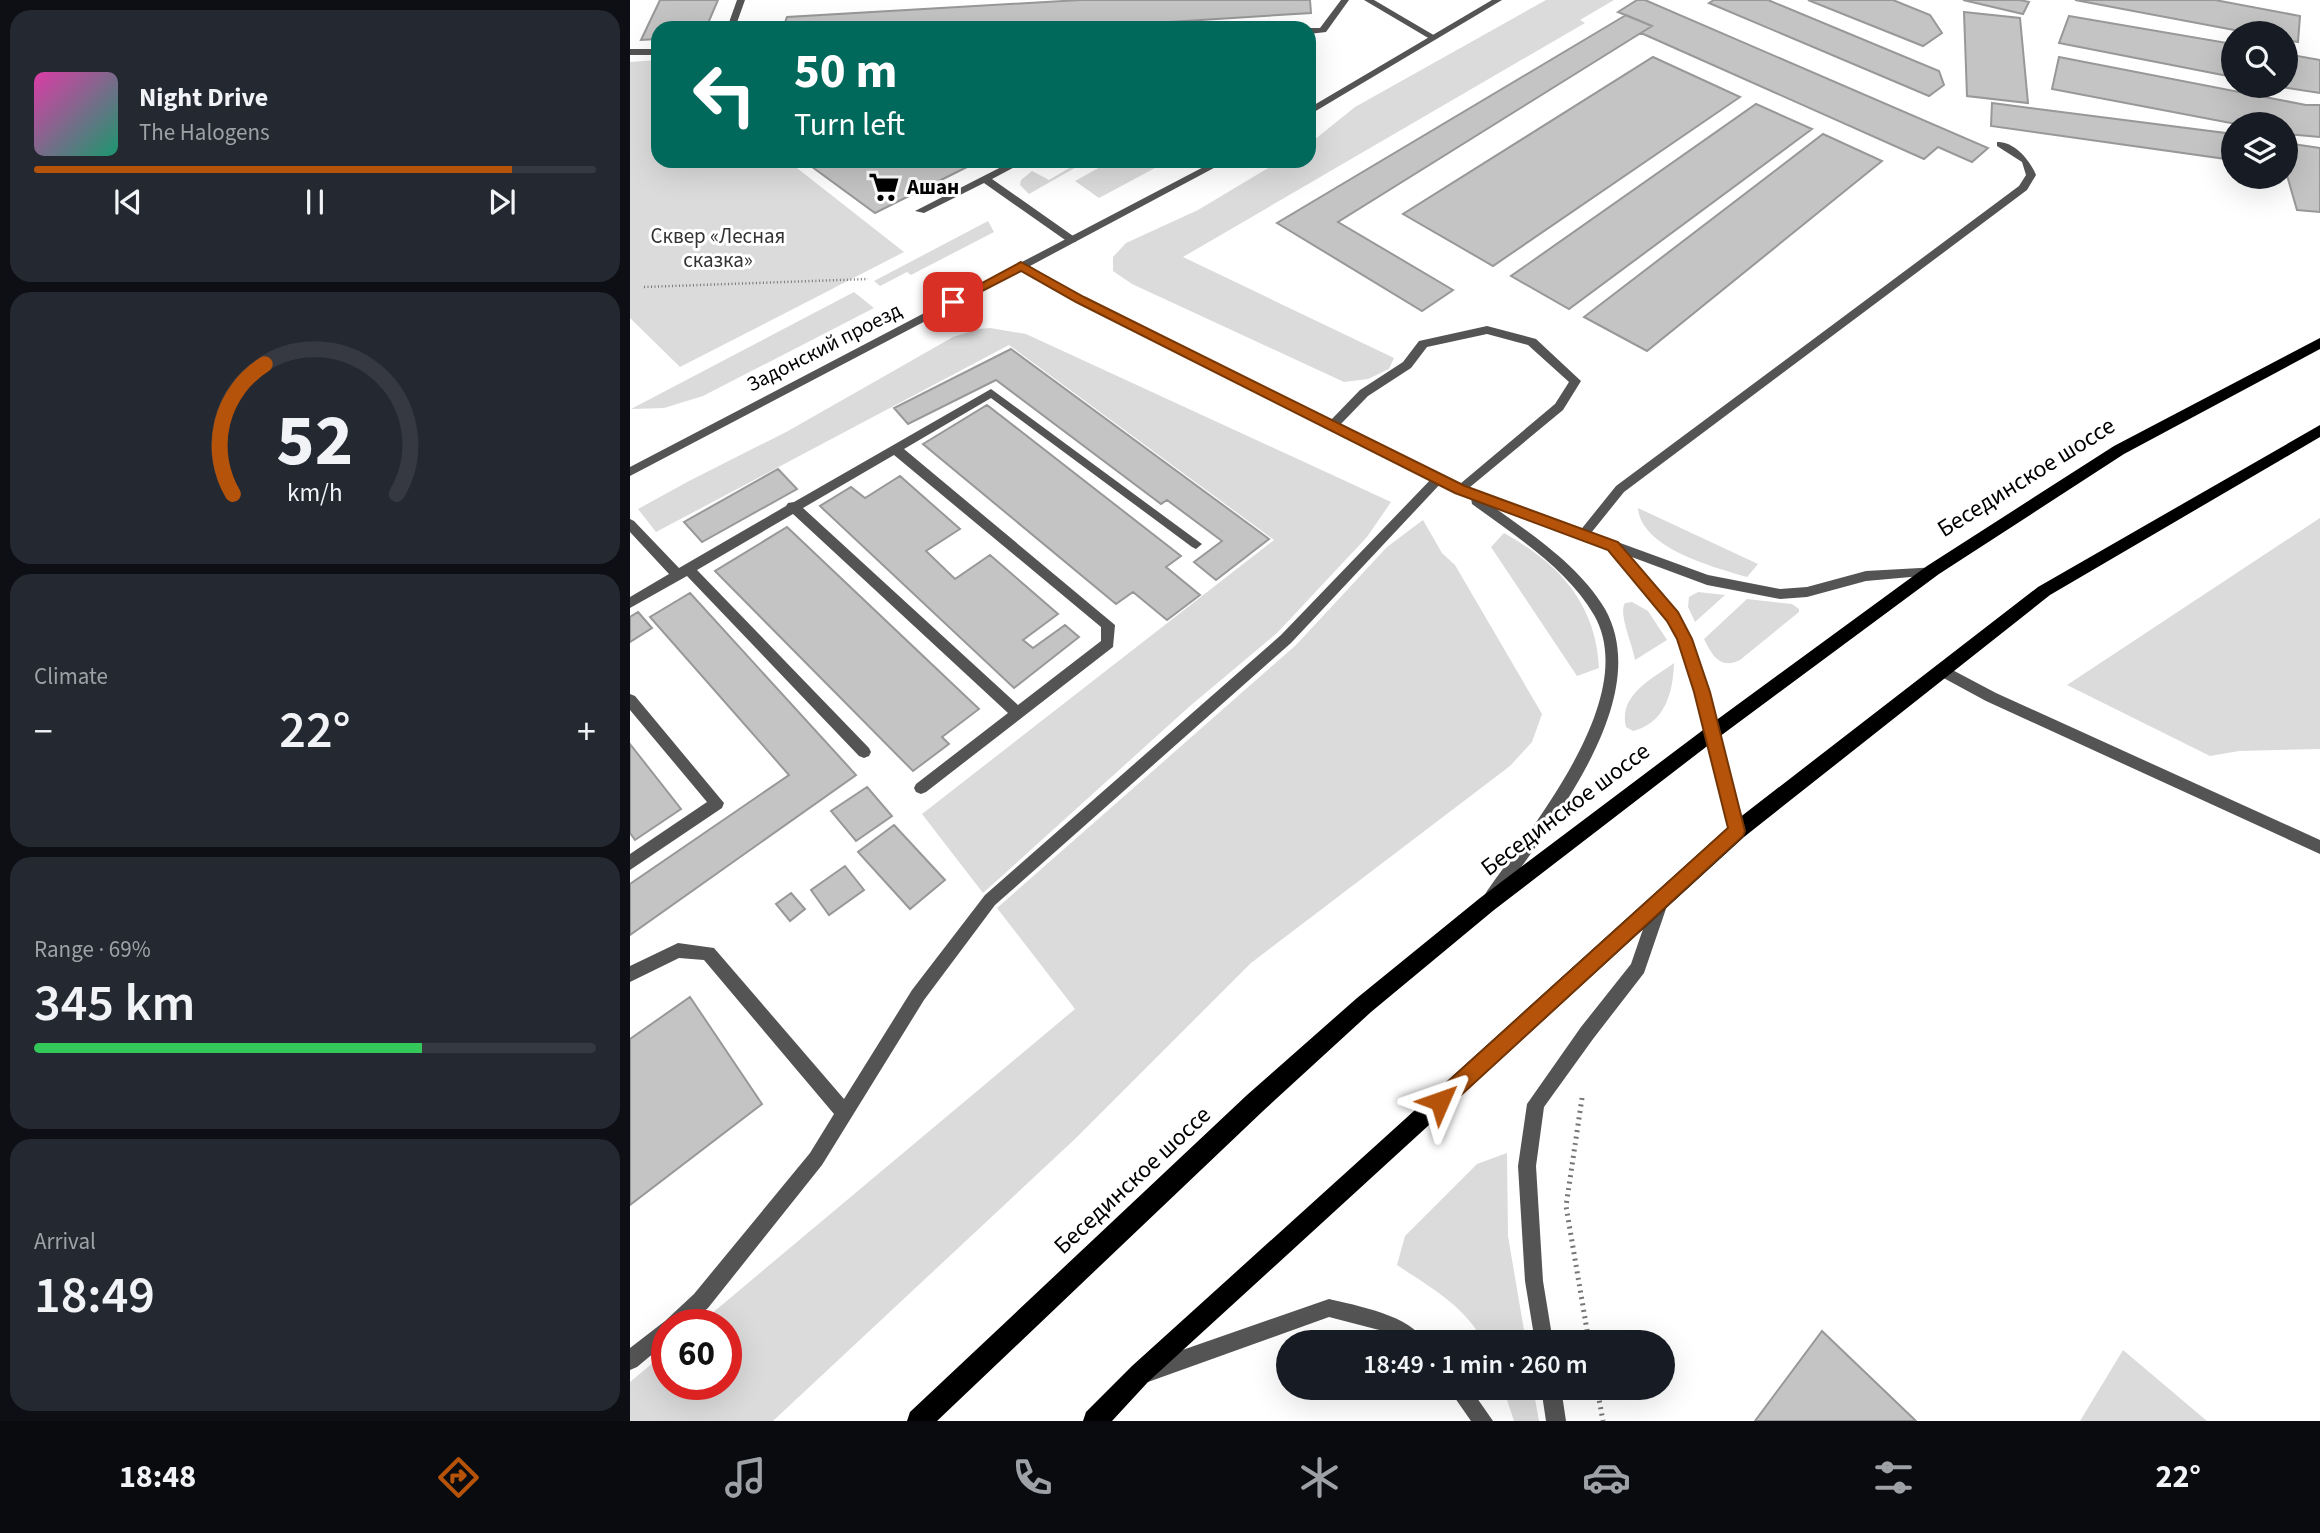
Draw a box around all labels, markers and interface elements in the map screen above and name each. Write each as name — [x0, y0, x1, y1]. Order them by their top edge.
map controls — [2221, 21, 2298, 189]
button: search — [2221, 21, 2298, 98]
text: 50 m — [794, 37, 898, 107]
icon: left — [679, 49, 770, 140]
text: Night Drive — [139, 79, 268, 116]
text: Turn left — [794, 102, 905, 148]
button: layers — [2221, 112, 2298, 189]
text: The Halogens — [139, 116, 270, 149]
supermarket icon: Ашан — [867, 170, 901, 204]
place label: Ашан — [906, 172, 959, 202]
icon: previous — [109, 183, 147, 221]
icon: pause — [296, 183, 334, 221]
icon: next — [483, 183, 521, 221]
park label: Сквер «Лесная сказка» — [651, 221, 785, 275]
pin — [923, 272, 983, 332]
icon: arrive — [934, 283, 972, 321]
street label: Задонский проезд — [741, 295, 907, 399]
text: 52 — [277, 390, 353, 494]
street label: Бесединское шоссе — [1931, 409, 2122, 546]
text: km/h — [287, 475, 343, 511]
text: Climate — [34, 660, 108, 693]
text: 22° — [279, 694, 351, 768]
text: − — [34, 705, 53, 759]
text: + — [577, 705, 596, 759]
street label: Бесединское шоссе — [1473, 734, 1657, 885]
text: Range · 69% — [34, 933, 151, 966]
text: 345 km — [34, 967, 195, 1041]
position arrow — [1403, 1064, 1477, 1138]
street label: Бесединское шоссе — [1046, 1098, 1219, 1263]
text: Arrival — [34, 1225, 96, 1258]
text: 18:49 — [34, 1259, 155, 1333]
speed limit sign: 60 — [651, 1309, 742, 1400]
text: 18:49 · 1 min · 260 m — [1363, 1346, 1588, 1383]
icon: directions — [434, 1453, 483, 1502]
icon: music — [721, 1453, 770, 1502]
icon: phone — [1008, 1453, 1057, 1502]
icon: climate — [1295, 1453, 1344, 1502]
icon: car — [1582, 1453, 1631, 1502]
icon: filters — [1869, 1453, 1918, 1502]
text: 18:48 — [119, 1454, 196, 1500]
text: 22° — [2155, 1454, 2201, 1500]

